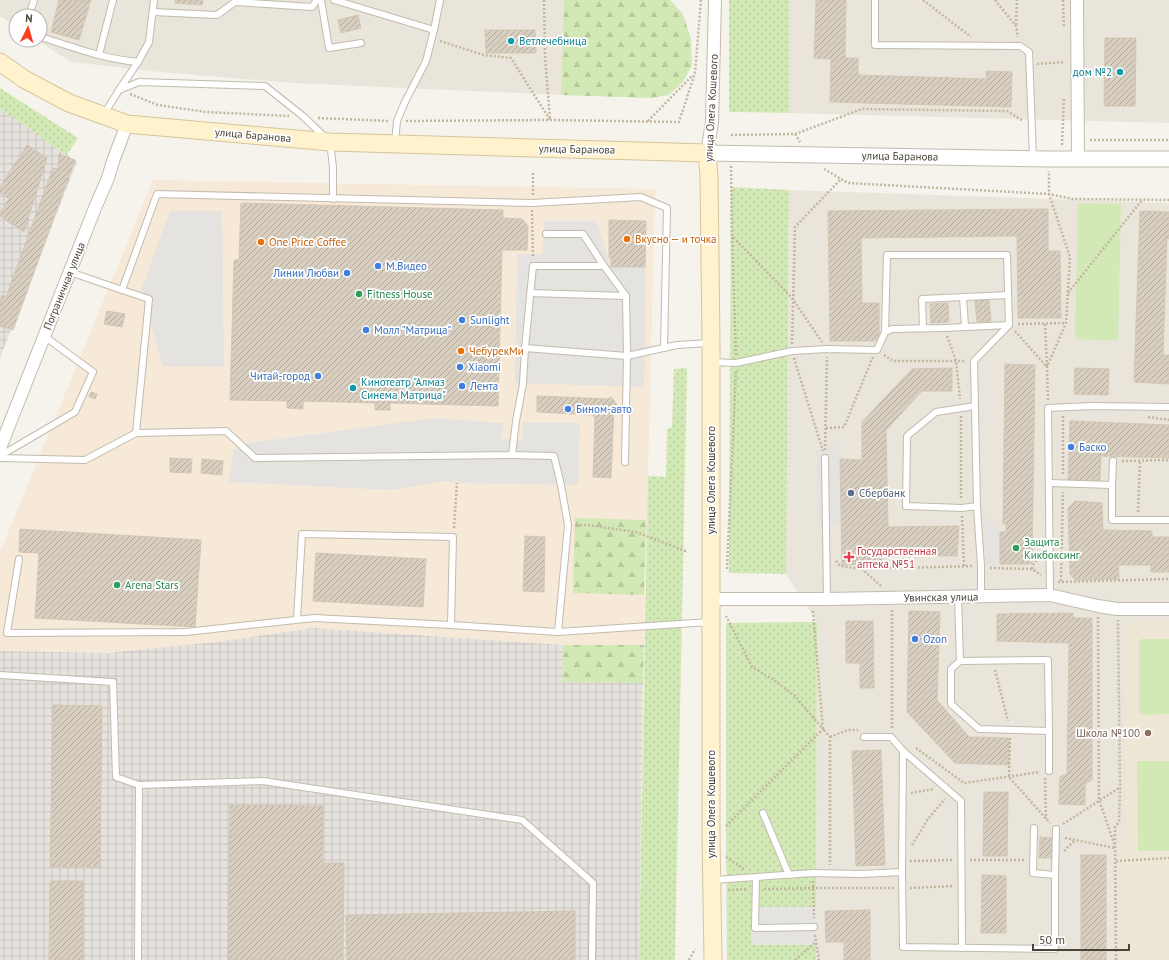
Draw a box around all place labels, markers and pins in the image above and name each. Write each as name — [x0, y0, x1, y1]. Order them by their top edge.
place label: Ветлечебница — [519, 34, 587, 48]
marker: Ветлечебница — [506, 36, 516, 46]
place label: дом №2 — [1073, 65, 1112, 79]
marker: дом №2 — [1115, 67, 1125, 77]
place label: Вкусно — и точка — [635, 232, 717, 246]
marker: Вкусно — и точка — [622, 234, 632, 244]
place label: One Price Coffee — [269, 235, 347, 249]
marker: One Price Coffee — [256, 237, 266, 247]
place label: М.Видео — [386, 259, 427, 273]
marker: М.Видео — [373, 261, 383, 271]
place label: Линии Любви — [272, 266, 339, 280]
marker: Линии Любви — [342, 268, 352, 278]
place label: Fitness House — [367, 287, 433, 301]
marker: Fitness House — [354, 289, 364, 299]
place label: Sunlight — [470, 313, 510, 327]
marker: Sunlight — [457, 315, 467, 325]
place label: Молл "Матрица" — [374, 323, 451, 337]
marker: Молл "Матрица" — [361, 325, 371, 335]
place label: ЧебурекМи — [469, 344, 524, 358]
marker: ЧебурекМи — [456, 346, 466, 356]
place label: Xiaomi — [468, 360, 501, 374]
marker: Xiaomi — [455, 362, 465, 372]
place label: Читай-город — [250, 369, 310, 383]
marker: Читай-город — [313, 371, 323, 381]
place label: Кинотеатр "Алмаз Синема Матрица" — [361, 375, 446, 402]
place label: Лента — [469, 379, 498, 393]
marker: Лента — [457, 381, 467, 391]
marker: Кинотеатр "Алмаз Синема Матрица" — [348, 383, 358, 393]
place label: Бином-авто — [576, 402, 632, 416]
marker: Бином-авто — [563, 404, 573, 414]
place label: Баско — [1079, 440, 1107, 454]
marker: Баско — [1066, 442, 1076, 452]
place label: Сбербанк — [859, 486, 906, 500]
marker: Сбербанк — [846, 488, 856, 498]
place label: Защита Кикбоксинг — [1024, 535, 1081, 562]
marker: Защита Кикбоксинг — [1011, 543, 1021, 553]
place label: Государственная аптека №51 — [857, 544, 937, 571]
marker: Государственная аптека №51 — [844, 552, 854, 562]
place label: Arena Stars — [125, 578, 179, 592]
marker: Arena Stars — [112, 580, 122, 590]
place label: Ozon — [923, 632, 947, 646]
marker: Ozon — [910, 634, 920, 644]
place label: Школа №100 — [1076, 726, 1140, 740]
marker: Школа №100 — [1143, 728, 1153, 738]

